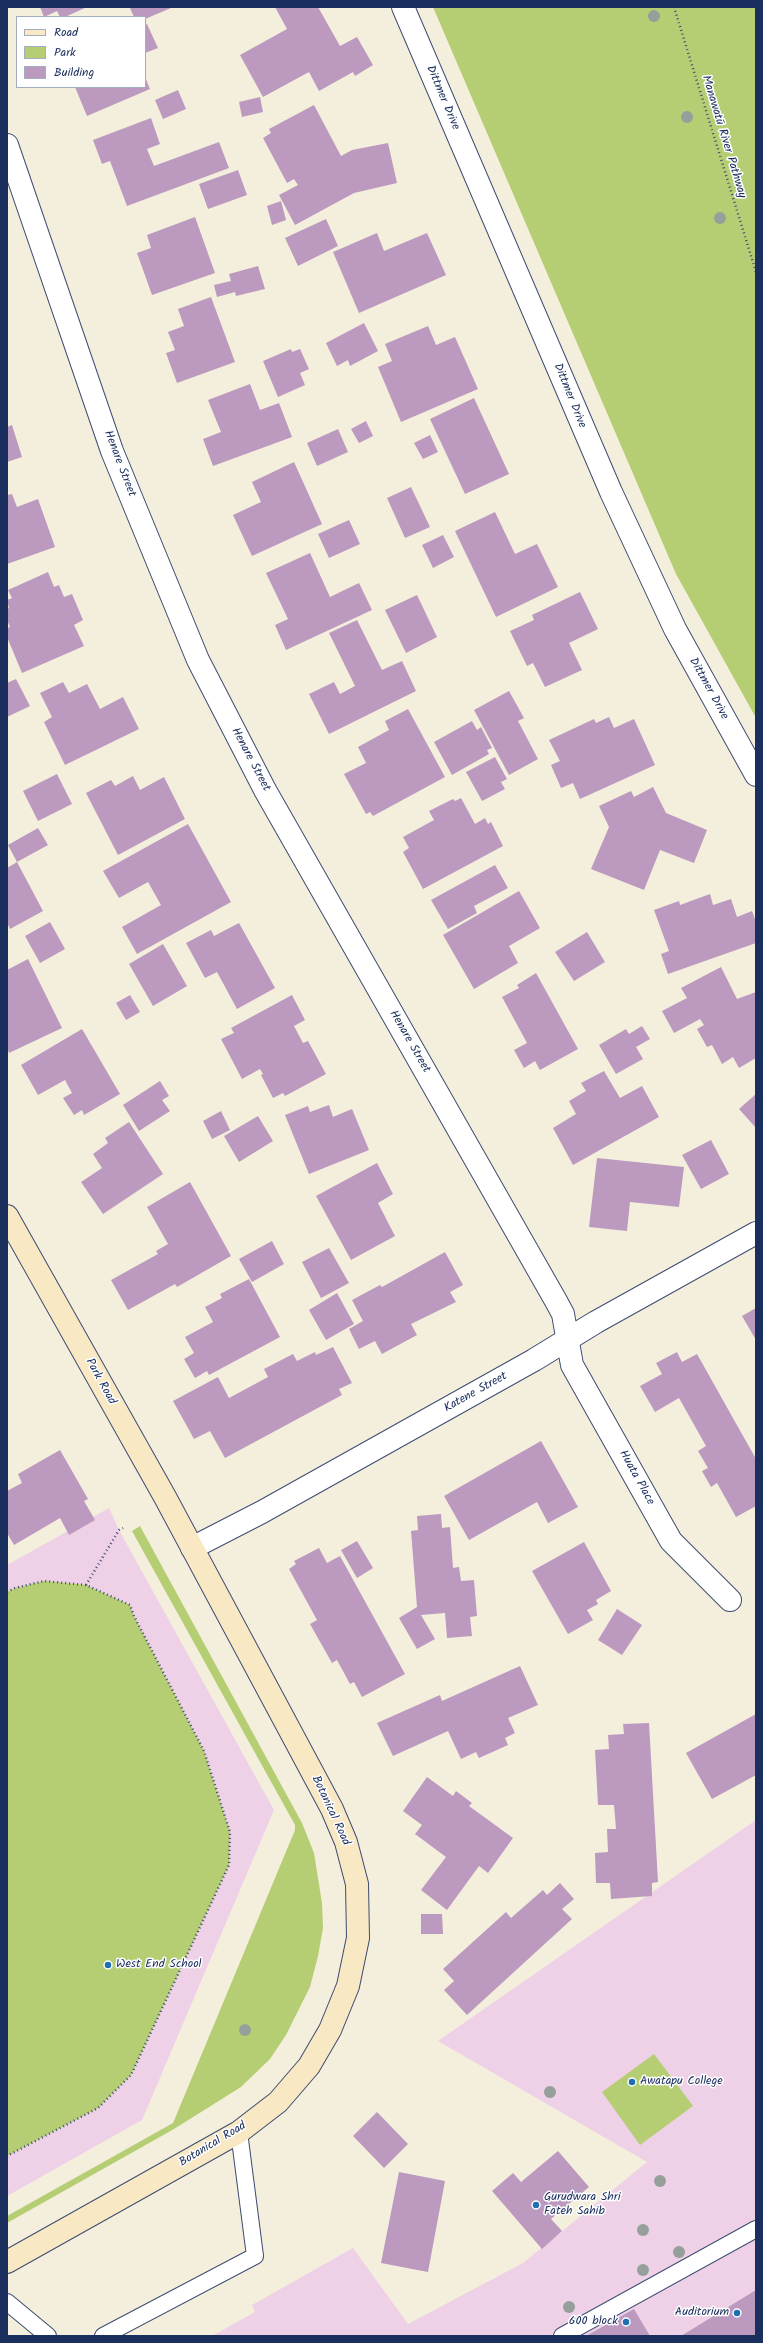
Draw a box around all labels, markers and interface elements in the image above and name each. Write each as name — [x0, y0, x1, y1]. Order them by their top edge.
legend — [16, 16, 146, 88]
text: Road — [54, 23, 78, 42]
text: Park — [54, 43, 76, 62]
text: Building — [54, 63, 94, 82]
street label: Dittmer Drive — [422, 64, 462, 132]
street label: Manawatū River Pathway — [697, 74, 749, 200]
street label: Dittmer Drive — [549, 361, 589, 431]
street label: Henare Street — [100, 429, 138, 499]
street label: Dittmer Drive — [685, 655, 731, 723]
street label: Henare Street — [227, 726, 273, 794]
street label: Henare Street — [385, 1008, 433, 1076]
street label: Park Road — [81, 1356, 119, 1408]
street label: Katene Street — [442, 1370, 510, 1416]
street label: Huata Place — [615, 1448, 657, 1508]
street label: Botanical Road — [308, 1774, 352, 1848]
place label: West End School — [116, 1958, 202, 1972]
marker: West End School — [103, 1960, 113, 1970]
place label: Awatapu College — [640, 2075, 723, 2089]
marker: Awatapu College — [627, 2077, 637, 2087]
street label: Botanical Road — [177, 2119, 249, 2171]
place label: Gurudwara Shri Fateh Sahib — [544, 2191, 621, 2219]
marker: Gurudwara Shri Fateh Sahib — [531, 2200, 541, 2210]
place label: Auditorium — [675, 2306, 729, 2320]
marker: Auditorium — [732, 2308, 742, 2318]
place label: 600 block — [569, 2315, 618, 2329]
marker: 600 block — [621, 2317, 631, 2327]

